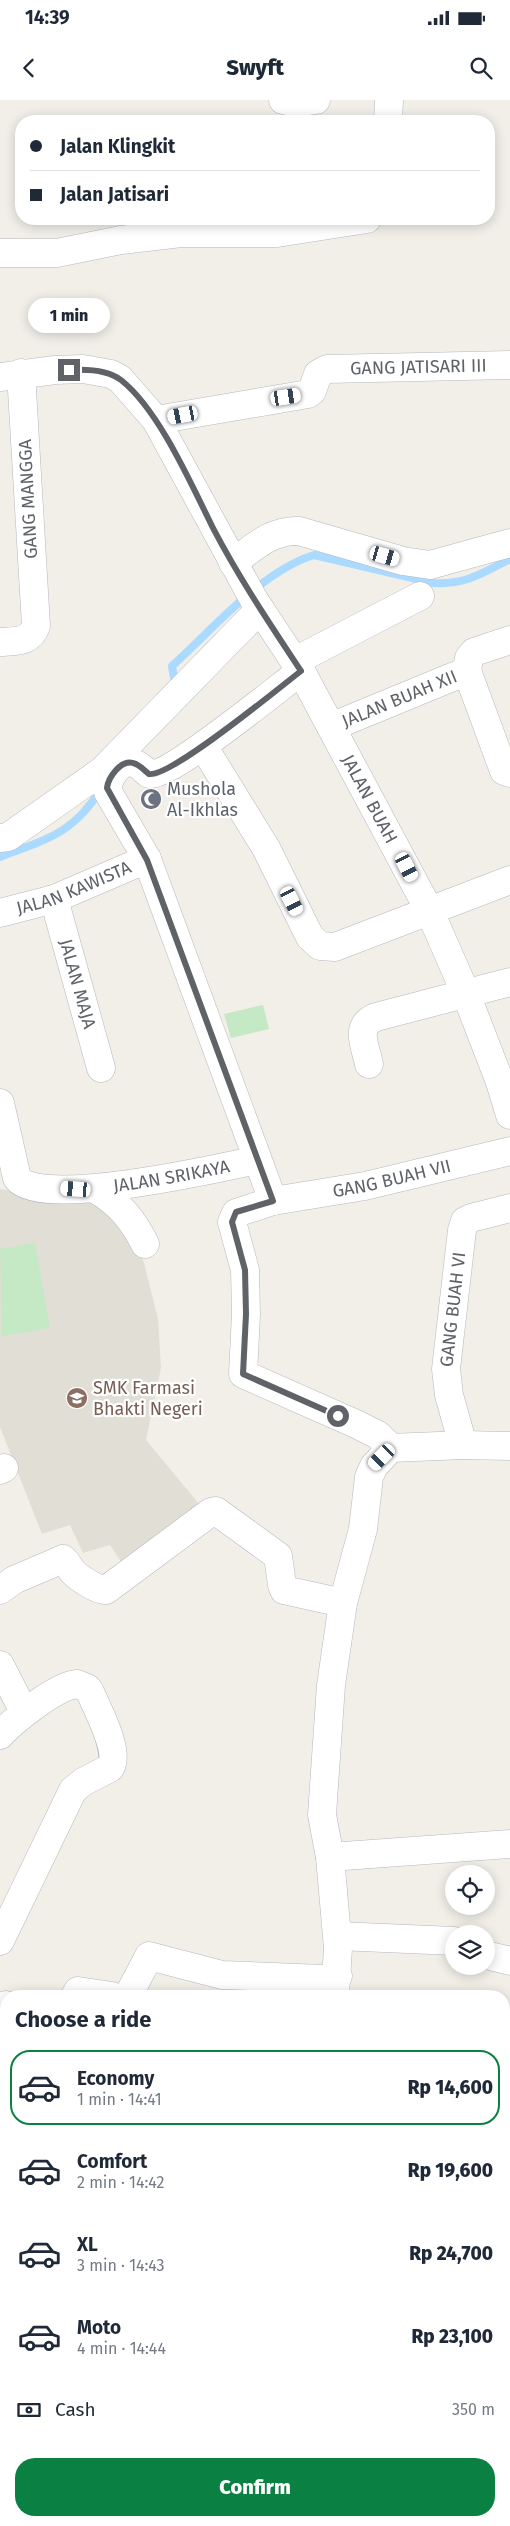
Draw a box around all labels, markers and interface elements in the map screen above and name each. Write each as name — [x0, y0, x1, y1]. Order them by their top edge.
text: 14:39 — [25, 6, 70, 29]
icon: back — [15, 54, 43, 82]
text: Swyft — [226, 54, 284, 81]
icon: search — [467, 54, 495, 82]
text: Jalan Klingkit — [60, 135, 175, 158]
text: Jalan Jatisari — [60, 183, 169, 206]
callout: 1 min — [28, 298, 110, 332]
text: 1 min — [50, 306, 88, 325]
street label: GANG JATISARI III — [350, 355, 487, 379]
route end — [58, 359, 80, 381]
car — [270, 387, 301, 407]
car — [166, 405, 199, 425]
street label: GANG MANGGA — [14, 438, 42, 559]
car — [368, 545, 401, 567]
street label: JALAN BUAH XII — [339, 665, 460, 732]
street label: JALAN BUAH — [337, 751, 402, 847]
place label: Mushola Al-Ikhlas — [167, 778, 238, 821]
mosque icon: Mushola Al-Ikhlas — [139, 787, 163, 811]
car — [393, 850, 420, 884]
street label: JALAN KAWISTA — [14, 856, 135, 919]
car — [278, 884, 305, 918]
street label: JALAN MAJA — [55, 936, 101, 1032]
street label: JALAN SRIKAYA — [112, 1155, 232, 1197]
street label: GANG BUAH VII — [331, 1155, 453, 1202]
car — [60, 1180, 91, 1198]
street label: GANG BUAH VI — [435, 1251, 470, 1368]
place label: SMK Farmasi Bhakti Negeri — [93, 1377, 203, 1420]
school or university icon: SMK Farmasi Bhakti Negeri — [65, 1386, 89, 1410]
route start — [327, 1405, 349, 1427]
car — [366, 1441, 397, 1473]
map controls — [445, 1865, 495, 1975]
button: locate — [445, 1865, 495, 1915]
button: layers — [445, 1925, 495, 1975]
text: Choose a ride — [15, 2006, 151, 2033]
icon: car — [17, 2065, 62, 2110]
text: Economy — [77, 2067, 154, 2090]
text: Rp 14,600 — [408, 2076, 493, 2099]
text: 1 min · 14:41 — [77, 2090, 162, 2109]
icon: car — [17, 2148, 62, 2193]
text: Comfort — [77, 2150, 147, 2173]
text: Rp 19,600 — [408, 2159, 493, 2182]
text: 2 min · 14:42 — [77, 2173, 164, 2192]
icon: car — [17, 2231, 62, 2276]
text: XL — [77, 2233, 98, 2256]
text: Rp 24,700 — [409, 2242, 493, 2265]
text: 3 min · 14:43 — [77, 2256, 165, 2275]
icon: car — [17, 2314, 62, 2359]
text: Moto — [77, 2316, 121, 2339]
text: Rp 23,100 — [411, 2325, 493, 2348]
text: 4 min · 14:44 — [77, 2339, 166, 2358]
icon: cash — [15, 2396, 43, 2424]
text: Cash — [55, 2398, 96, 2421]
text: 350 m — [452, 2400, 495, 2419]
button: Confirm — [15, 2458, 495, 2516]

